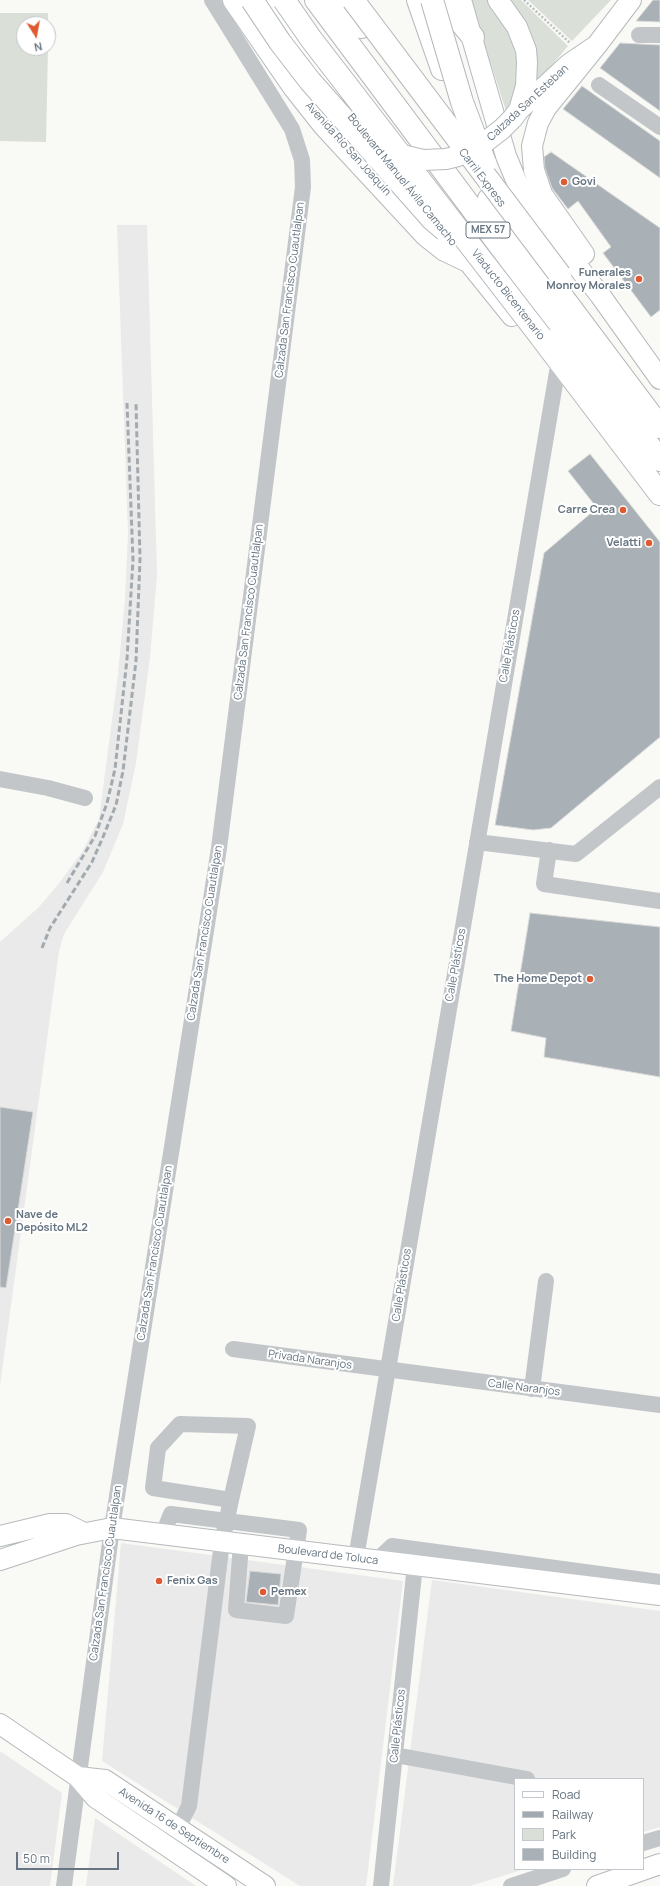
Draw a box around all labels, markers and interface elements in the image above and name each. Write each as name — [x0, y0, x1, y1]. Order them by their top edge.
north arrow — [16, 16, 56, 56]
text: N — [33, 39, 44, 55]
street label: Calzada San Esteban — [485, 62, 571, 144]
street label: Avenida Río San Joaquín — [302, 99, 394, 199]
street label: Boulevard Manuel Ávila Camacho — [345, 111, 459, 249]
street label: Carril Express — [456, 146, 508, 210]
place label: Govi — [572, 175, 596, 189]
marker: Govi — [559, 177, 569, 187]
street label: Calzada San Francisco Cuautlalpan — [273, 201, 307, 379]
road number: MEX 57 — [466, 222, 510, 238]
street label: Viaducto Bicentenario — [469, 247, 547, 343]
place label: Funerales Monroy Morales — [546, 266, 631, 292]
marker: Funerales Monroy Morales — [634, 274, 644, 284]
place label: Carre Crea — [558, 503, 615, 517]
marker: Carre Crea — [618, 505, 628, 515]
street label: Calzada San Francisco Cuautlalpan — [232, 523, 266, 701]
place label: Velatti — [607, 536, 641, 550]
marker: Velatti — [644, 538, 654, 548]
street label: Calle Plásticos — [497, 608, 523, 684]
street label: Calzada San Francisco Cuautlalpan — [185, 844, 225, 1022]
street label: Calle Plásticos — [443, 927, 469, 1003]
place label: The Home Depot — [494, 972, 582, 986]
marker: The Home Depot — [585, 974, 595, 984]
street label: Calzada San Francisco Cuautlalpan — [135, 1164, 175, 1342]
place label: Nave de Depósito ML2 — [16, 1208, 88, 1234]
marker: Nave de Depósito ML2 — [3, 1216, 13, 1226]
street label: Calle Plásticos — [390, 1247, 414, 1323]
street label: Privada Naranjos — [267, 1348, 353, 1372]
street label: Calle Naranjos — [487, 1377, 561, 1399]
street label: Calzada San Francisco Cuautlalpan — [87, 1484, 125, 1662]
street label: Boulevard de Toluca — [277, 1542, 379, 1568]
place label: Fenix Gas — [167, 1574, 218, 1588]
marker: Fenix Gas — [154, 1576, 164, 1586]
place label: Pemex — [271, 1585, 307, 1599]
marker: Pemex — [258, 1587, 268, 1597]
street label: Calle Plásticos — [388, 1689, 408, 1763]
legend — [514, 1778, 644, 1870]
street label: Avenida 16 de Septiembre — [116, 1785, 232, 1867]
text: Road — [552, 1786, 580, 1803]
text: Railway — [552, 1806, 593, 1823]
text: Park — [552, 1826, 576, 1843]
scale bar — [18, 1844, 121, 1870]
text: Building — [552, 1846, 596, 1863]
text: 50 m — [23, 1850, 50, 1867]

